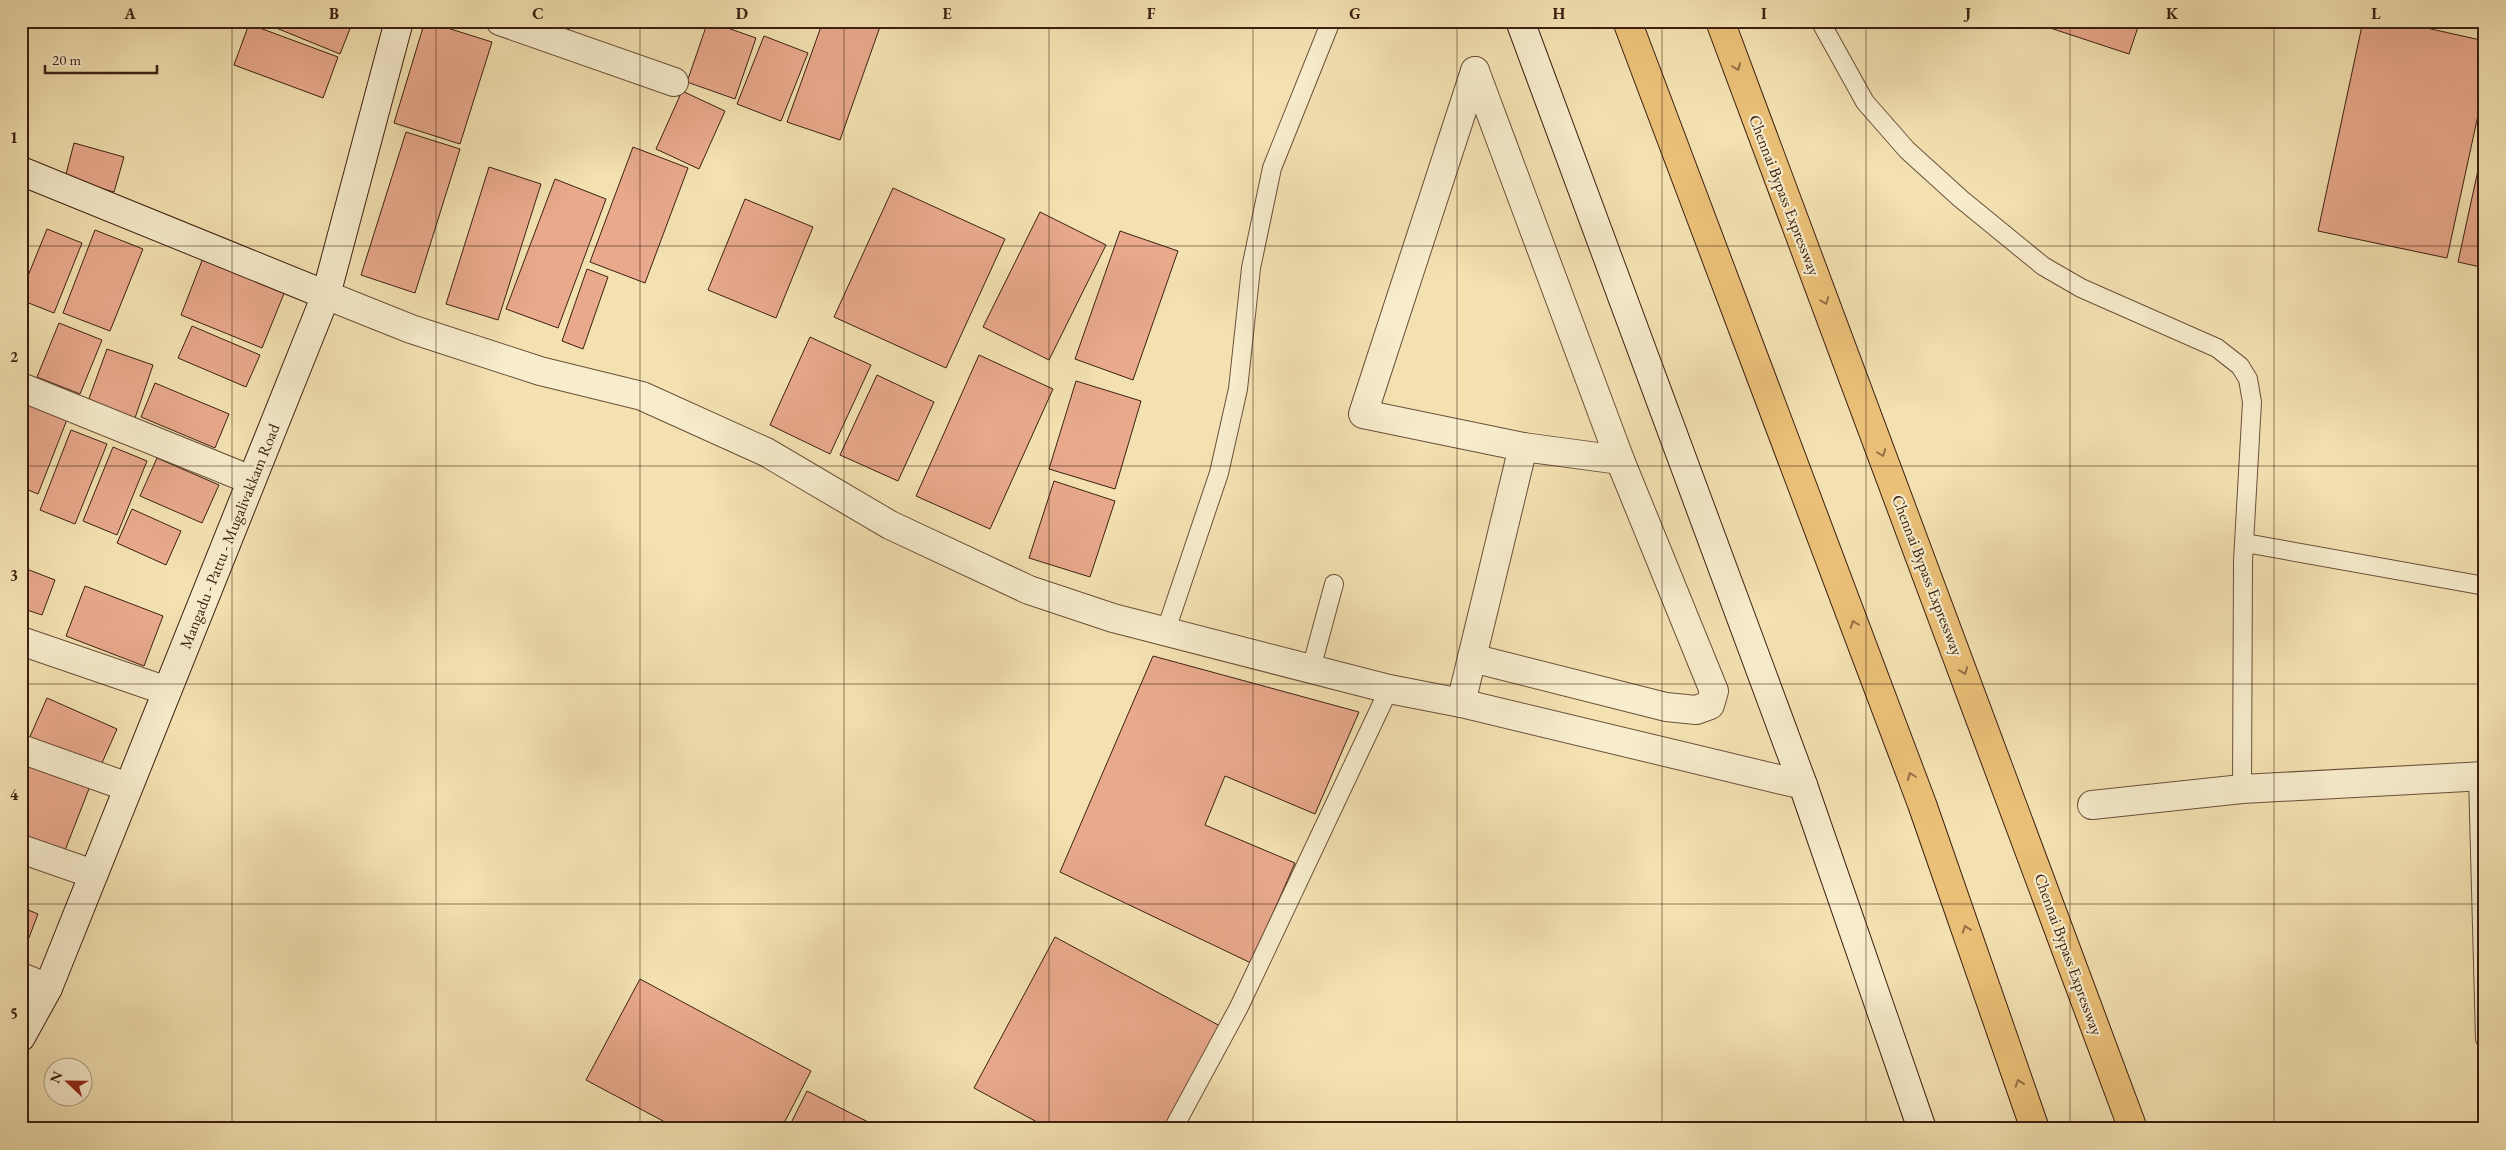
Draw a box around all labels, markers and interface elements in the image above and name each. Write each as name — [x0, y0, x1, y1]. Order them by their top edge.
text: A — [123, 3, 136, 24]
text: B — [329, 3, 339, 24]
text: C — [532, 3, 544, 24]
text: D — [736, 3, 748, 24]
text: E — [942, 3, 952, 24]
text: F — [1147, 3, 1156, 24]
text: G — [1349, 3, 1361, 24]
text: H — [1553, 3, 1566, 24]
text: I — [1761, 3, 1767, 24]
text: J — [1963, 3, 1971, 24]
text: K — [2166, 3, 2179, 24]
text: L — [2371, 3, 2381, 24]
scale bar — [45, 42, 158, 74]
text: 20 m — [52, 50, 81, 69]
one-way arrow — [1731, 62, 1741, 71]
street label: Chennai Bypass Expressway — [1744, 112, 1825, 280]
text: 1 — [10, 127, 18, 148]
one-way arrow — [1819, 296, 1829, 305]
text: 2 — [10, 346, 19, 367]
street label: Mangadu - Pattu - Mugalivakkam Road — [175, 420, 285, 652]
one-way arrow — [1876, 448, 1886, 457]
street label: Chennai Bypass Expressway — [1887, 492, 1968, 660]
text: 3 — [10, 565, 18, 586]
one-way arrow — [1850, 620, 1860, 629]
one-way arrow — [1958, 666, 1968, 675]
one-way arrow — [1907, 772, 1918, 781]
text: 4 — [10, 784, 19, 805]
street label: Chennai Bypass Expressway — [2029, 870, 2108, 1039]
one-way arrow — [1962, 926, 1972, 934]
text: 5 — [10, 1003, 18, 1024]
north arrow — [42, 1058, 92, 1108]
text: N — [45, 1068, 67, 1086]
one-way arrow — [2015, 1079, 2025, 1087]

